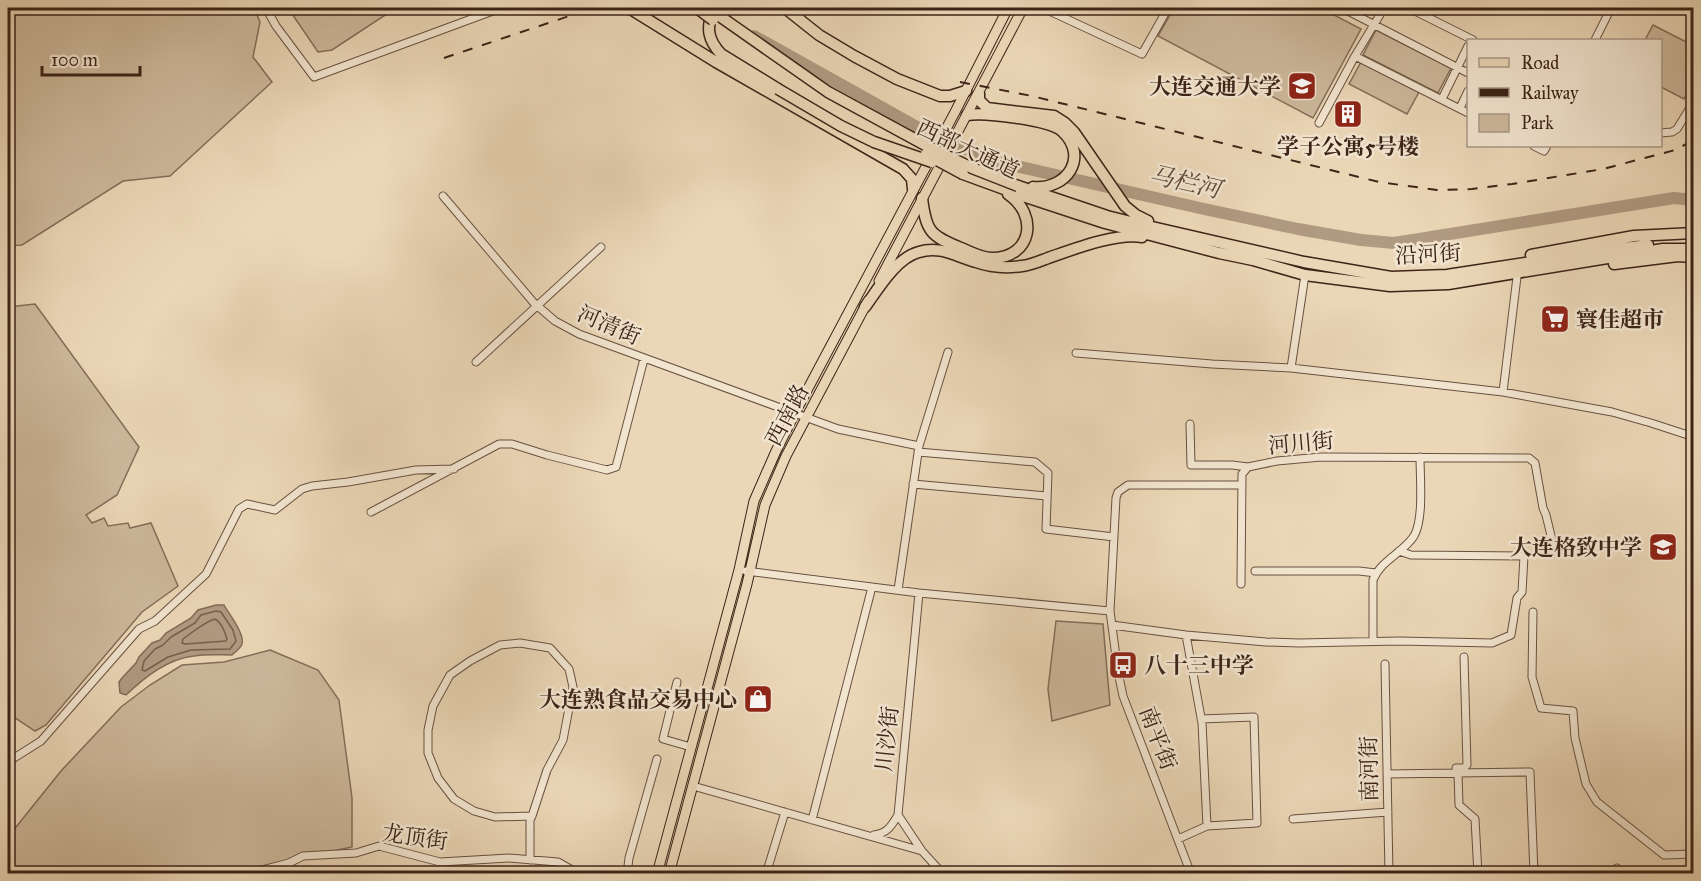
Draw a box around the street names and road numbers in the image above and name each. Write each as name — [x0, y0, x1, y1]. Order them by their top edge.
street label: 西部大通道 — [912, 114, 1024, 184]
street label: 沿河街 — [1394, 239, 1462, 269]
street label: 河清街 — [573, 300, 645, 350]
street label: 西南路 — [760, 380, 814, 450]
street label: 河川街 — [1267, 427, 1335, 459]
street label: 南平街 — [1134, 702, 1182, 774]
street label: 川沙街 — [870, 705, 904, 773]
street label: 南河街 — [1355, 736, 1383, 802]
street label: 龙顶街 — [380, 819, 450, 855]

